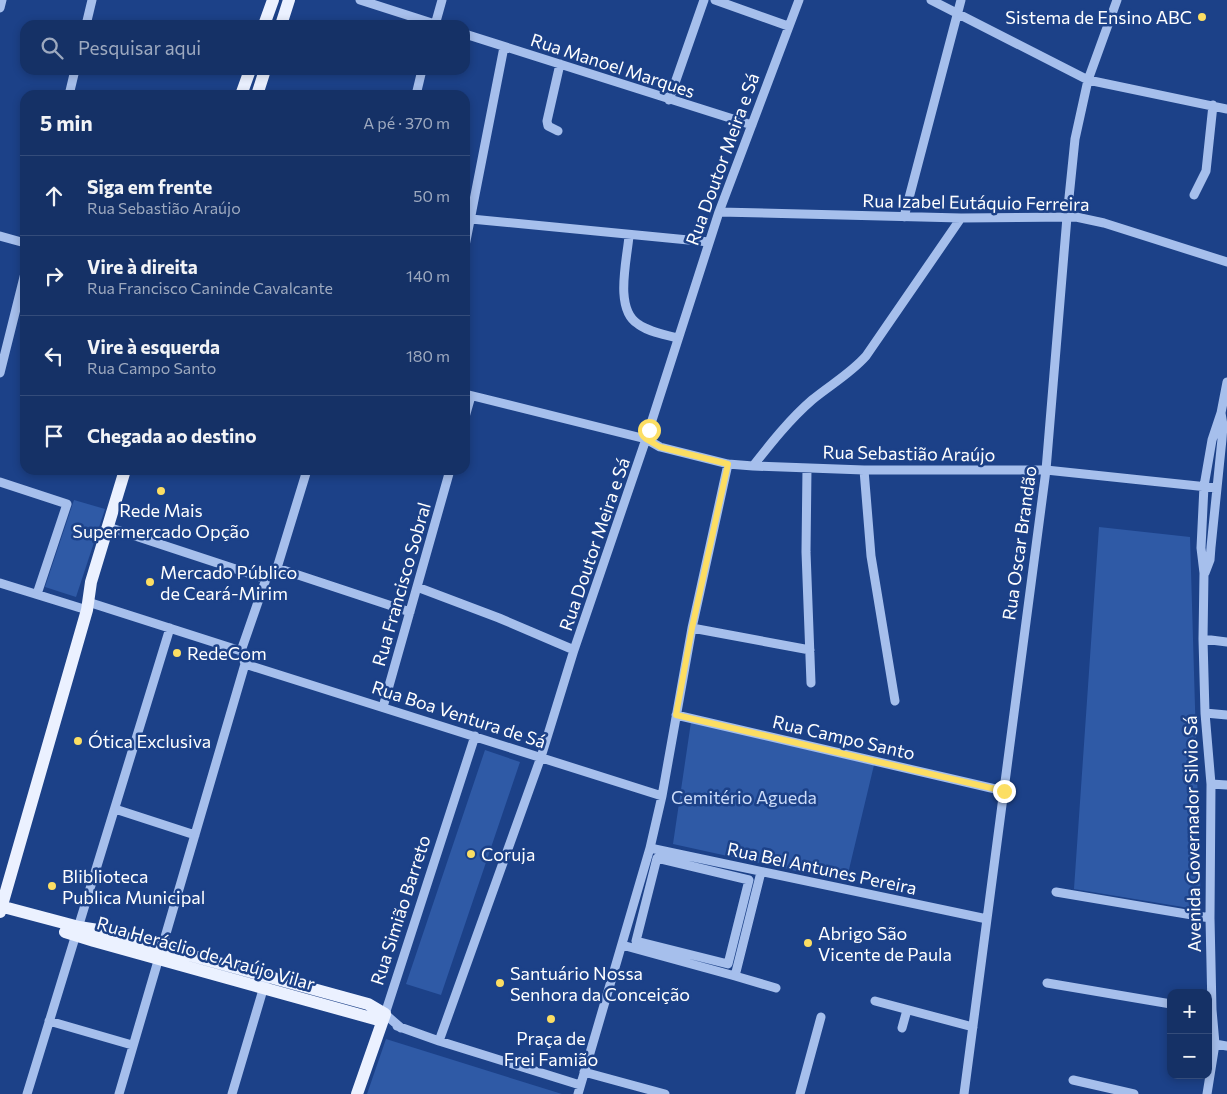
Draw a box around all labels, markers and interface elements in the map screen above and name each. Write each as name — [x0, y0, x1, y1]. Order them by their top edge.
place label: Sistema de Ensino ABC — [1005, 6, 1192, 28]
marker: Sistema de Ensino ABC — [1196, 11, 1208, 23]
search box — [20, 20, 470, 75]
street label: Rua Manoel Marques — [528, 28, 698, 102]
icon: search — [38, 34, 66, 62]
text: Pesquisar aqui — [78, 36, 201, 59]
street label: Rua Doutor Meira e Sá — [681, 70, 763, 248]
text: 5 min — [40, 110, 93, 135]
text: A pé · 370 m — [363, 113, 450, 132]
text: Siga em frente — [87, 175, 212, 198]
icon: ahead — [40, 182, 68, 210]
text: 50 m — [413, 186, 450, 205]
street label: Rua Izabel Eutáquio Ferreira — [862, 189, 1090, 215]
text: Rua Sebastião Araújo — [87, 198, 241, 217]
text: Vire à direita — [87, 255, 198, 278]
icon: right — [40, 262, 68, 290]
text: 140 m — [406, 266, 450, 285]
text: Rua Francisco Caninde Cavalcante — [87, 278, 333, 297]
text: Vire à esquerda — [87, 335, 220, 358]
icon: left — [40, 342, 68, 370]
text: 180 m — [406, 346, 450, 365]
text: Rua Campo Santo — [87, 358, 216, 377]
route start — [638, 419, 661, 442]
icon: arrive — [40, 422, 68, 450]
text: Chegada ao destino — [87, 424, 257, 447]
street label: Rua Sebastião Araújo — [822, 440, 996, 466]
street label: Rua Doutor Meira e Sá — [554, 455, 634, 633]
street label: Rua Oscar Brandão — [997, 464, 1041, 622]
marker: Rede Mais Supermercado Opção — [155, 485, 167, 497]
place label: Rede Mais Supermercado Opção — [72, 499, 250, 542]
street label: Rua Francisco Sobral — [367, 500, 435, 668]
place label: Mercado Público de Ceará-Mirim — [160, 561, 297, 604]
marker: Mercado Público de Ceará-Mirim — [144, 576, 156, 588]
place label: RedeCom — [187, 642, 267, 664]
marker: RedeCom — [171, 647, 183, 659]
street label: Rua Boa Ventura de Sá — [369, 675, 549, 753]
street label: Rua Campo Santo — [771, 710, 917, 764]
street label: Avenida Governador Silvio Sá — [1179, 715, 1205, 953]
place label: Ótica Exclusiva — [88, 730, 211, 752]
marker: Ótica Exclusiva — [72, 735, 84, 747]
route end — [993, 780, 1016, 803]
park label: Cemitério Agueda — [671, 786, 817, 808]
street label: Rua Simião Barreto — [365, 832, 435, 988]
street label: Rua Bel Antunes Pereira — [725, 837, 919, 899]
place label: Coruja — [481, 843, 535, 865]
marker: Coruja — [465, 848, 477, 860]
place label: Bliblioteca Publica Municipal — [62, 865, 205, 908]
marker: Bliblioteca Publica Municipal — [46, 880, 58, 892]
street label: Rua Heráclio de Araújo Vilar — [94, 911, 318, 995]
place label: Abrigo São Vicente de Paula — [818, 922, 952, 965]
marker: Abrigo São Vicente de Paula — [802, 937, 814, 949]
place label: Santuário Nossa Senhora da Conceição — [510, 962, 690, 1005]
marker: Santuário Nossa Senhora da Conceição — [494, 977, 506, 989]
map controls — [1167, 989, 1212, 1079]
button: + — [1167, 989, 1212, 1034]
marker: Praça de Frei Famião — [545, 1013, 557, 1025]
place label: Praça de Frei Famião — [504, 1027, 598, 1070]
button: − — [1167, 1034, 1212, 1079]

